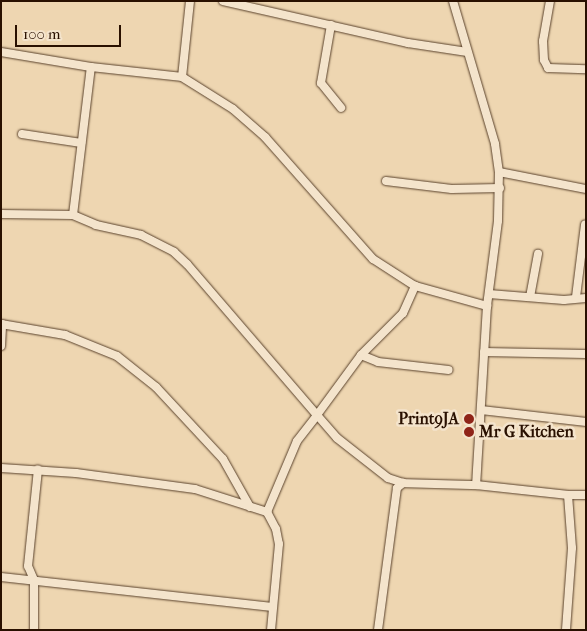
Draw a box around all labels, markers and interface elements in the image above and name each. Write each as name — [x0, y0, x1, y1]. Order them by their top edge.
scale bar — [18, 15, 124, 47]
text: 100 m — [23, 25, 61, 43]
place label: Print9JA — [398, 409, 459, 429]
marker: Print9JA — [463, 413, 475, 425]
place label: Mr G Kitchen — [479, 422, 574, 442]
marker: Mr G Kitchen — [463, 426, 475, 438]

